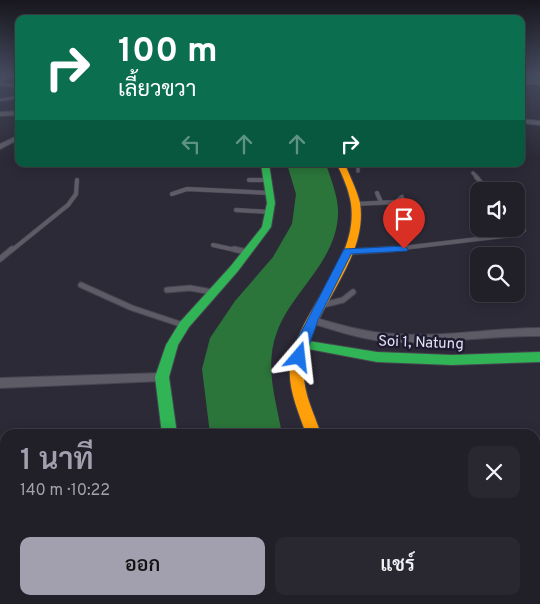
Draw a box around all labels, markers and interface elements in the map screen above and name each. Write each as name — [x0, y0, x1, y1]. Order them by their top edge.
text: 100 m — [118, 30, 218, 74]
icon: right — [35, 35, 100, 100]
text: เลี้ยวขวา — [118, 77, 196, 104]
icon: left — [177, 130, 205, 158]
icon: ahead — [230, 130, 258, 158]
icon: ahead — [283, 130, 311, 158]
icon: right — [336, 130, 364, 158]
map controls — [470, 182, 525, 302]
button: sound — [470, 182, 525, 237]
pin — [383, 198, 425, 249]
icon: arrive — [390, 205, 418, 233]
button: search — [470, 247, 525, 302]
position arrow — [272, 330, 324, 382]
street label: Soi 1, Natung — [378, 333, 464, 354]
text: 1 นาที — [20, 443, 94, 480]
button: close — [468, 446, 520, 498]
text: 140 m · 10:22 — [20, 481, 110, 501]
button: ออก — [20, 537, 265, 595]
button: แชร์ — [275, 537, 520, 595]

